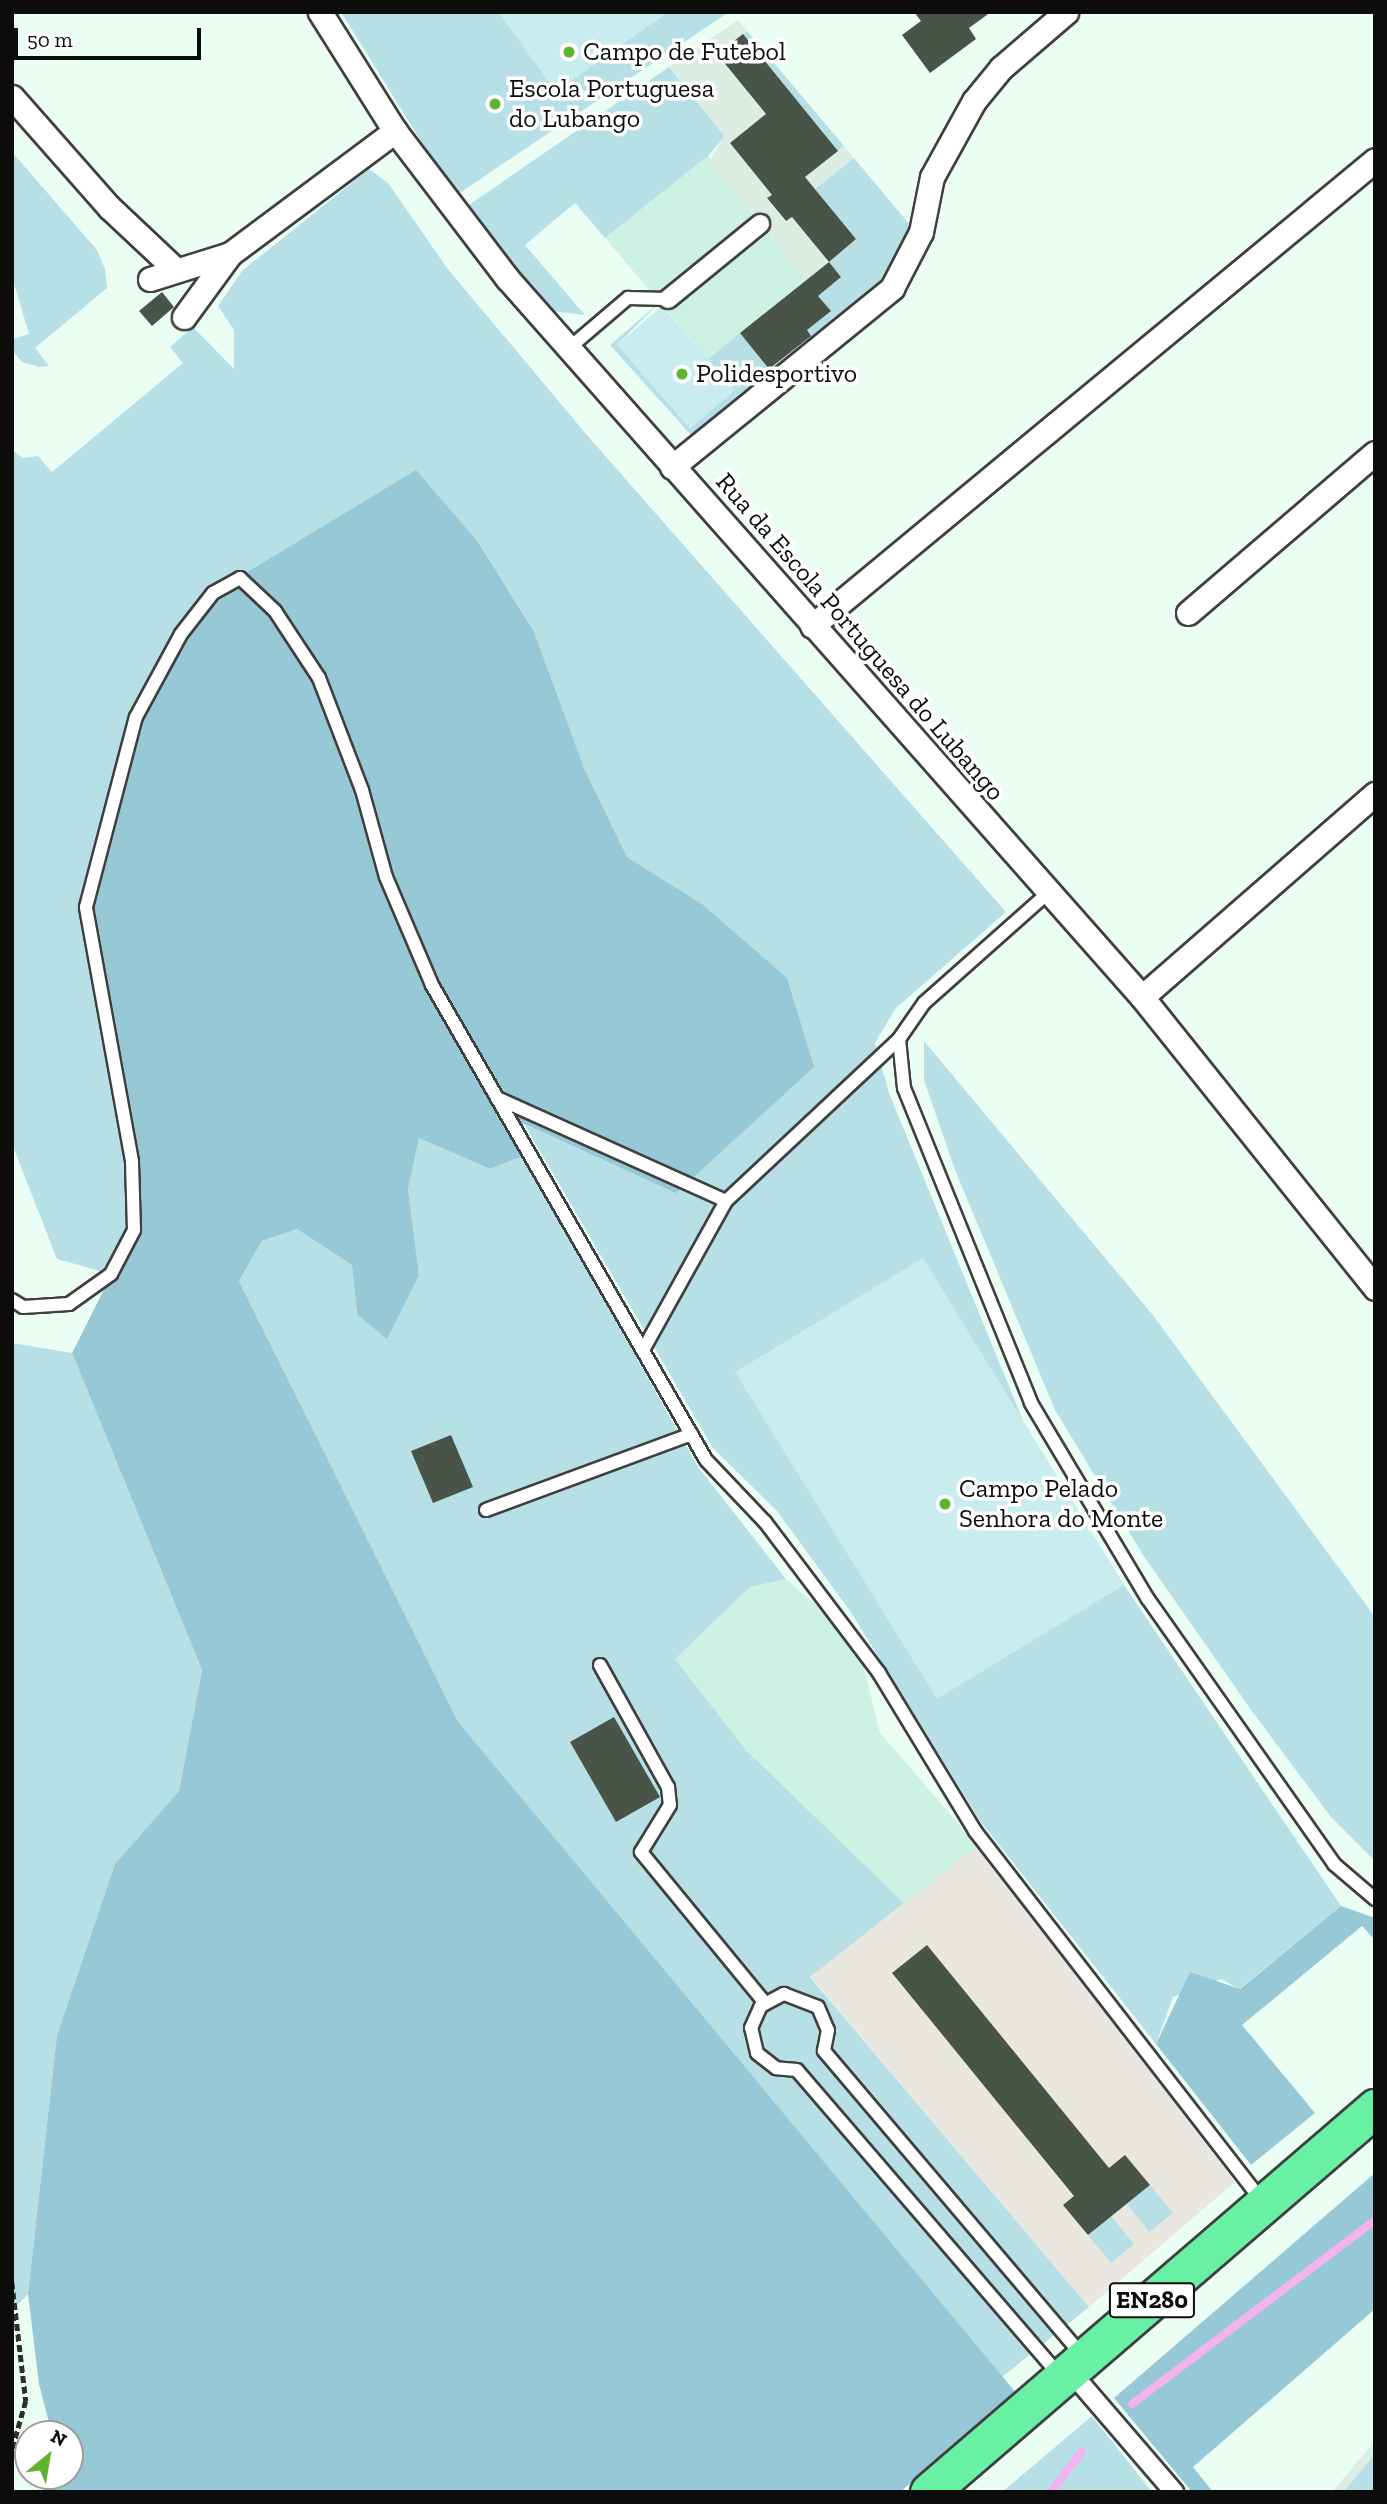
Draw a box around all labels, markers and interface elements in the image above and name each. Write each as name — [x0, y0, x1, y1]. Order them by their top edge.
scale bar — [18, 14, 205, 58]
text: 50 m — [27, 27, 73, 52]
place label: Campo de Futebol — [583, 36, 786, 68]
marker: Campo de Futebol — [561, 44, 577, 60]
place label: Escola Portuguesa do Lubango — [509, 73, 714, 134]
marker: Escola Portuguesa do Lubango — [487, 96, 503, 112]
place label: Polidesportivo — [696, 358, 857, 390]
marker: Polidesportivo — [674, 366, 690, 382]
street label: Rua da Escola Portuguesa do Lubango — [709, 467, 1011, 807]
place label: Campo Pelado Senhora do Monte — [959, 1473, 1163, 1534]
marker: Campo Pelado Senhora do Monte — [937, 1496, 953, 1512]
road number: EN280 — [1108, 2280, 1196, 2320]
north arrow — [14, 2420, 84, 2490]
text: N — [47, 2425, 71, 2452]

